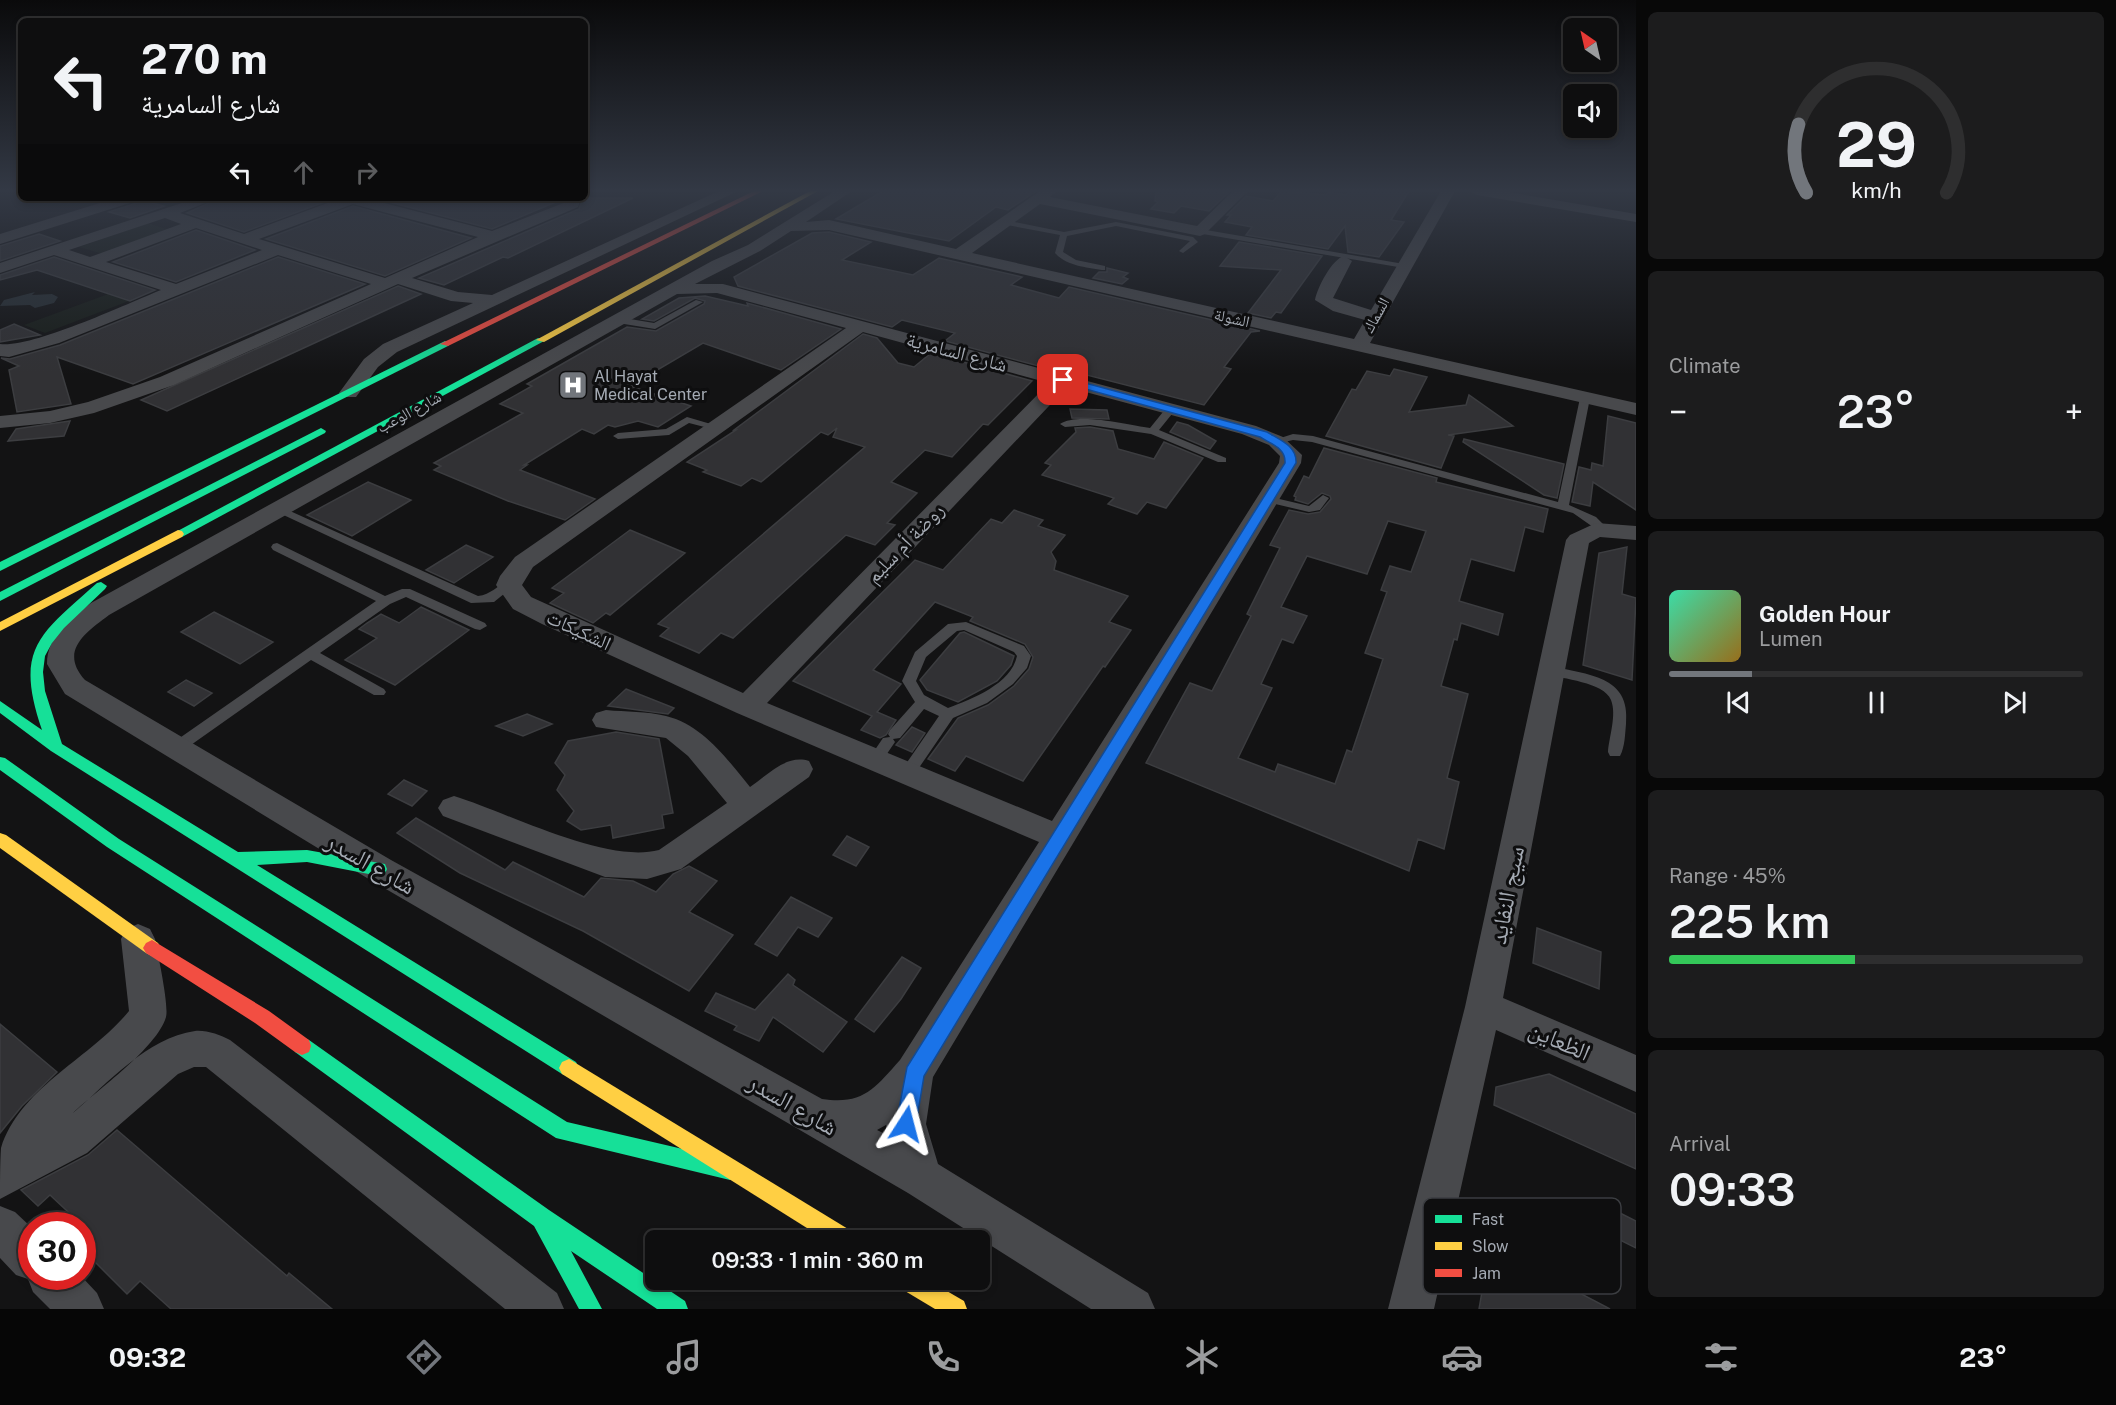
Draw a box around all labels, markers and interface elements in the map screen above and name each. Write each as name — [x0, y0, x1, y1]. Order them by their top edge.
north arrow — [1563, 18, 1617, 72]
map controls — [1563, 18, 1617, 138]
text: 270 m — [141, 34, 268, 83]
icon: left — [42, 42, 120, 120]
button: sound — [1563, 84, 1617, 138]
text: شارع السامرية — [141, 87, 280, 119]
text: 29 — [1836, 108, 1916, 181]
icon: left — [224, 156, 257, 189]
icon: ahead — [287, 156, 320, 189]
icon: right — [350, 156, 383, 189]
text: km/h — [1851, 178, 1901, 203]
street label: السماك — [1359, 294, 1393, 336]
street label: الشولة — [1212, 305, 1252, 331]
street label: شارع السامرية — [904, 327, 1010, 378]
pin — [1037, 354, 1088, 405]
text: Climate — [1669, 354, 1741, 378]
icon: arrive — [1046, 363, 1079, 396]
place label: Al Hayat Medical Center — [594, 367, 707, 404]
hospital icon: Al Hayat Medical Center — [557, 369, 589, 401]
text: 23° — [1837, 385, 1915, 438]
street label: شارع الوعب — [374, 387, 445, 438]
text: − — [1669, 393, 1687, 431]
text: + — [2065, 393, 2083, 431]
street label: روضة أم سليم — [861, 498, 950, 589]
text: Golden Hour — [1759, 601, 1890, 627]
street label: الشكيكات — [543, 605, 615, 655]
text: Lumen — [1759, 627, 1823, 651]
icon: previous — [1722, 686, 1755, 719]
icon: pause — [1860, 686, 1893, 719]
icon: next — [1998, 686, 2031, 719]
street label: شارع السدر — [319, 826, 421, 902]
street label: سيج النفايد — [1483, 844, 1531, 947]
text: Range · 45% — [1669, 864, 1786, 888]
text: 225 km — [1669, 895, 1830, 948]
street label: الظعاين — [1525, 1014, 1595, 1067]
street label: شارع السدر — [741, 1067, 843, 1143]
position arrow — [874, 1092, 938, 1156]
text: Arrival — [1669, 1132, 1731, 1156]
text: 09:33 — [1669, 1163, 1795, 1216]
legend — [1423, 1198, 1621, 1294]
text: Fast — [1472, 1210, 1504, 1229]
speed limit sign: 30 — [18, 1212, 96, 1290]
text: Slow — [1472, 1237, 1509, 1256]
text: 09:33 · 1 min · 360 m — [712, 1247, 923, 1273]
text: Jam — [1472, 1264, 1501, 1283]
icon: directions — [403, 1336, 445, 1378]
icon: music — [663, 1336, 705, 1378]
icon: phone — [922, 1336, 964, 1378]
icon: climate — [1181, 1336, 1223, 1378]
icon: car — [1441, 1336, 1483, 1378]
icon: filters — [1700, 1336, 1742, 1378]
text: 09:32 — [109, 1341, 186, 1373]
text: 23° — [1959, 1341, 2007, 1373]

